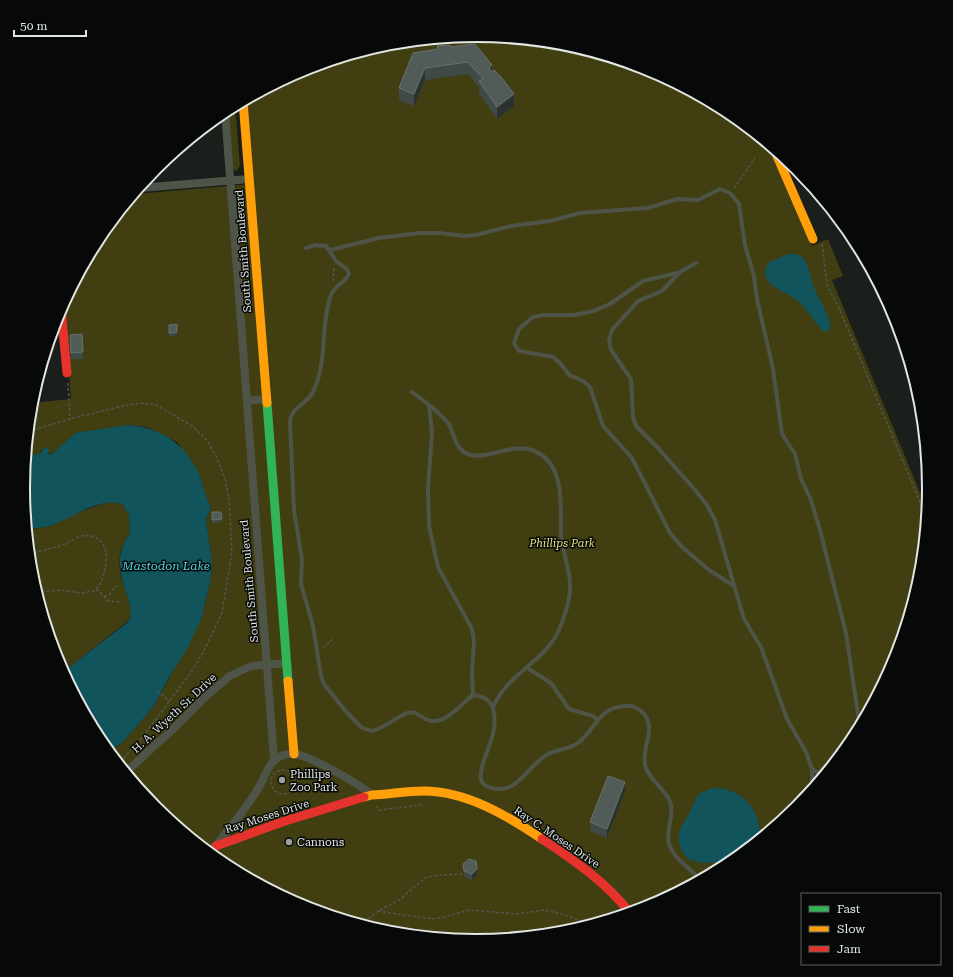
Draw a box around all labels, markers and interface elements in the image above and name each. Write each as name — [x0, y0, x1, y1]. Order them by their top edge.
scale bar — [14, 12, 86, 38]
text: 50 m — [20, 19, 47, 33]
street label: South Smith Boulevard — [233, 189, 254, 313]
street label: South Smith Boulevard — [238, 519, 261, 643]
park label: Phillips Park — [528, 537, 595, 550]
water label: Mastodon Lake — [121, 559, 210, 573]
street label: H. A. Wyeth Sr. Drive — [129, 671, 219, 756]
place label: Phillips Zoo Park — [290, 768, 338, 794]
marker: Phillips Zoo Park — [277, 775, 287, 785]
street label: Ray Moses Drive — [224, 797, 311, 836]
street label: Ray C. Moses Drive — [511, 804, 602, 871]
place label: Cannons — [297, 836, 344, 849]
marker: Cannons — [284, 837, 294, 847]
legend — [801, 893, 941, 965]
text: Fast — [837, 902, 861, 916]
text: Slow — [837, 922, 865, 936]
text: Jam — [837, 942, 861, 956]

